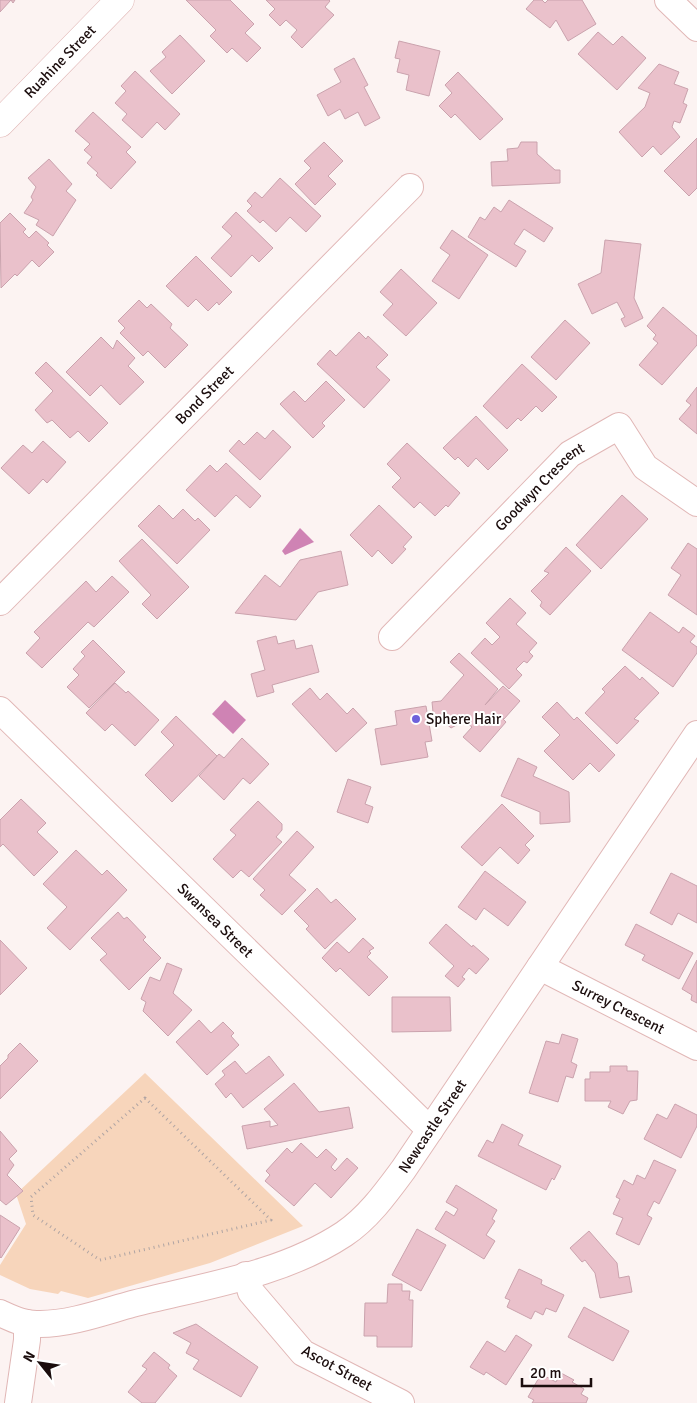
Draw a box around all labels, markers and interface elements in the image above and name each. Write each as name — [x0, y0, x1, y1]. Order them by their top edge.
street label: Ruahine Street — [20, 21, 100, 102]
street label: Bond Street — [172, 362, 237, 428]
street label: Goodwyn Crescent — [491, 439, 588, 535]
place label: Sphere Hair — [426, 710, 502, 728]
marker: Sphere Hair — [410, 713, 422, 725]
street label: Swansea Street — [174, 879, 257, 961]
street label: Surrey Crescent — [569, 976, 668, 1038]
street label: Newcastle Street — [395, 1076, 470, 1177]
north arrow — [15, 1338, 65, 1388]
street label: Ascot Street — [299, 1341, 375, 1395]
text: N — [19, 1348, 39, 1365]
scale bar — [522, 1356, 591, 1388]
text: 20 m — [530, 1364, 561, 1382]

